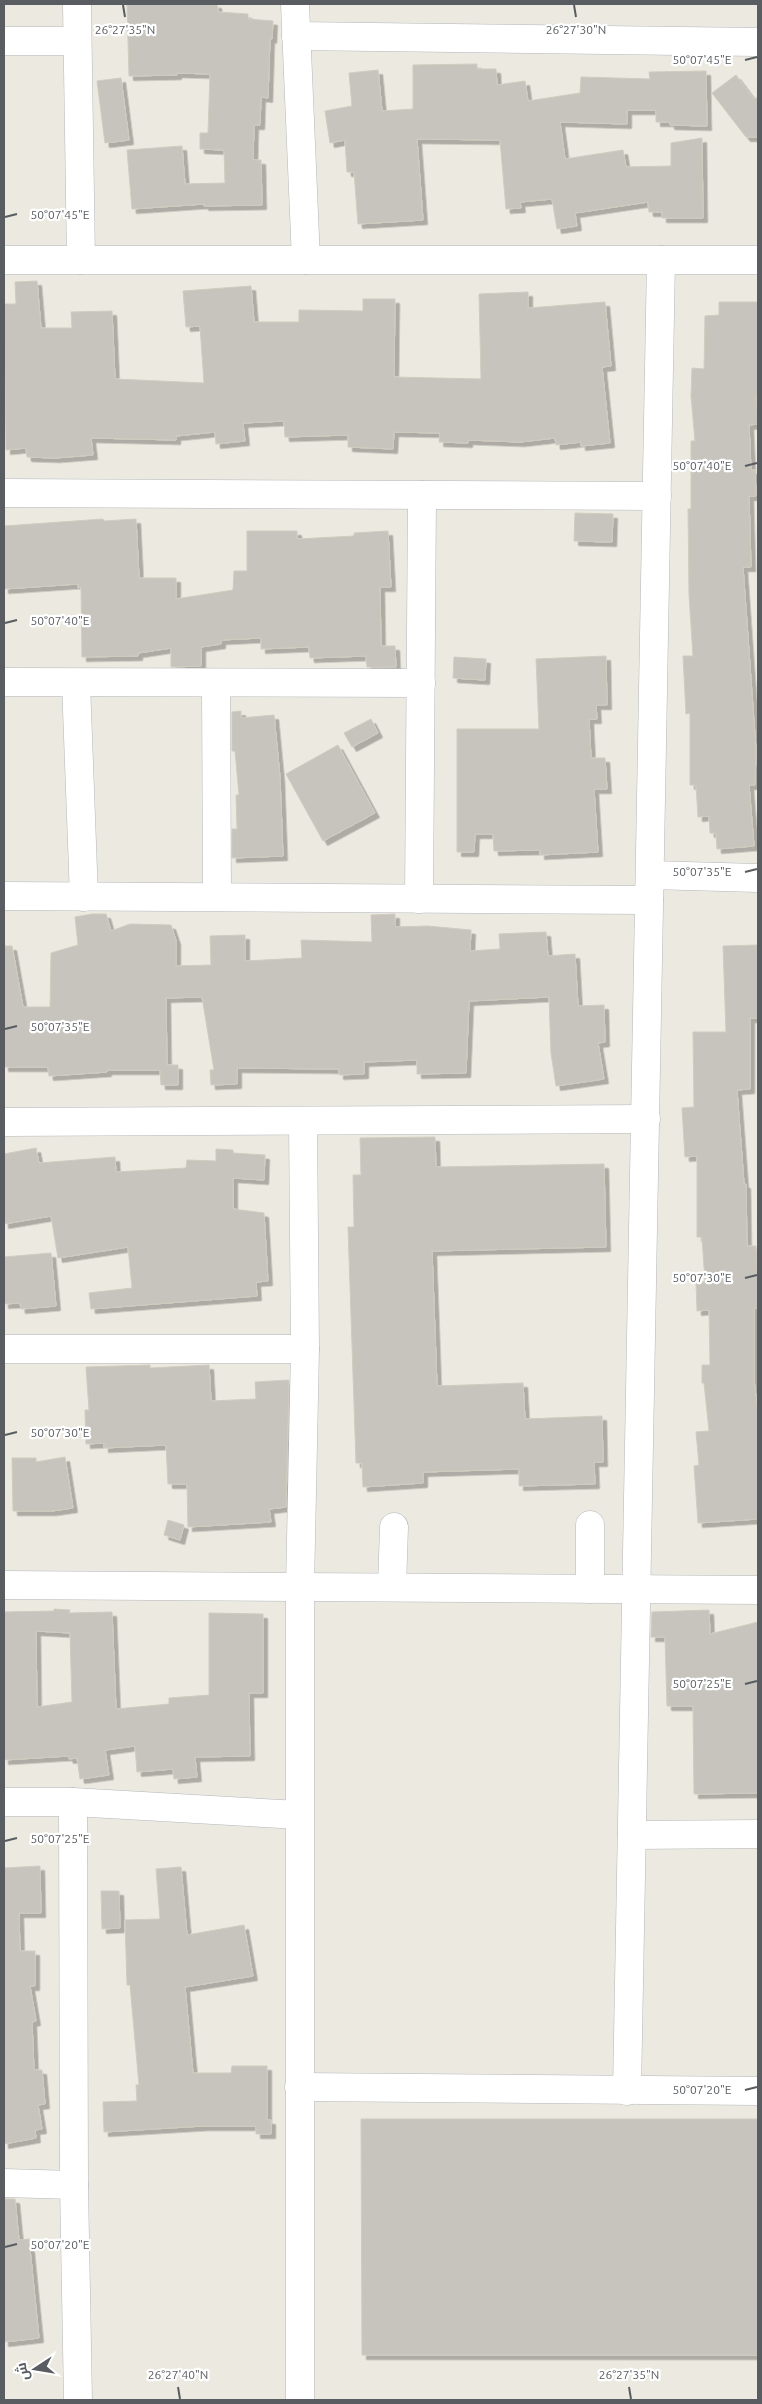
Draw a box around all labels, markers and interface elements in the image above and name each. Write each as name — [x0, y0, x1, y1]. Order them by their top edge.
text: 26°27'35"N — [95, 23, 155, 36]
text: 26°27'30"N — [546, 23, 606, 36]
text: 50°07'45"E — [673, 53, 732, 66]
text: 50°07'45"E — [31, 208, 90, 221]
text: 50°07'40"E — [673, 459, 732, 472]
text: 50°07'40"E — [31, 614, 90, 627]
text: 50°07'35"E — [673, 865, 732, 878]
text: 50°07'35"E — [31, 1020, 90, 1033]
text: 50°07'30"E — [673, 1271, 732, 1284]
text: 50°07'30"E — [31, 1426, 90, 1439]
text: 50°07'25"E — [673, 1677, 732, 1690]
text: 50°07'25"E — [31, 1832, 90, 1845]
text: 50°07'20"E — [673, 2083, 732, 2096]
text: 50°07'20"E — [31, 2238, 90, 2251]
north arrow — [10, 2344, 60, 2394]
text: ش — [13, 2361, 33, 2382]
text: 26°27'40"N — [148, 2368, 208, 2381]
text: 26°27'35"N — [599, 2368, 659, 2381]

